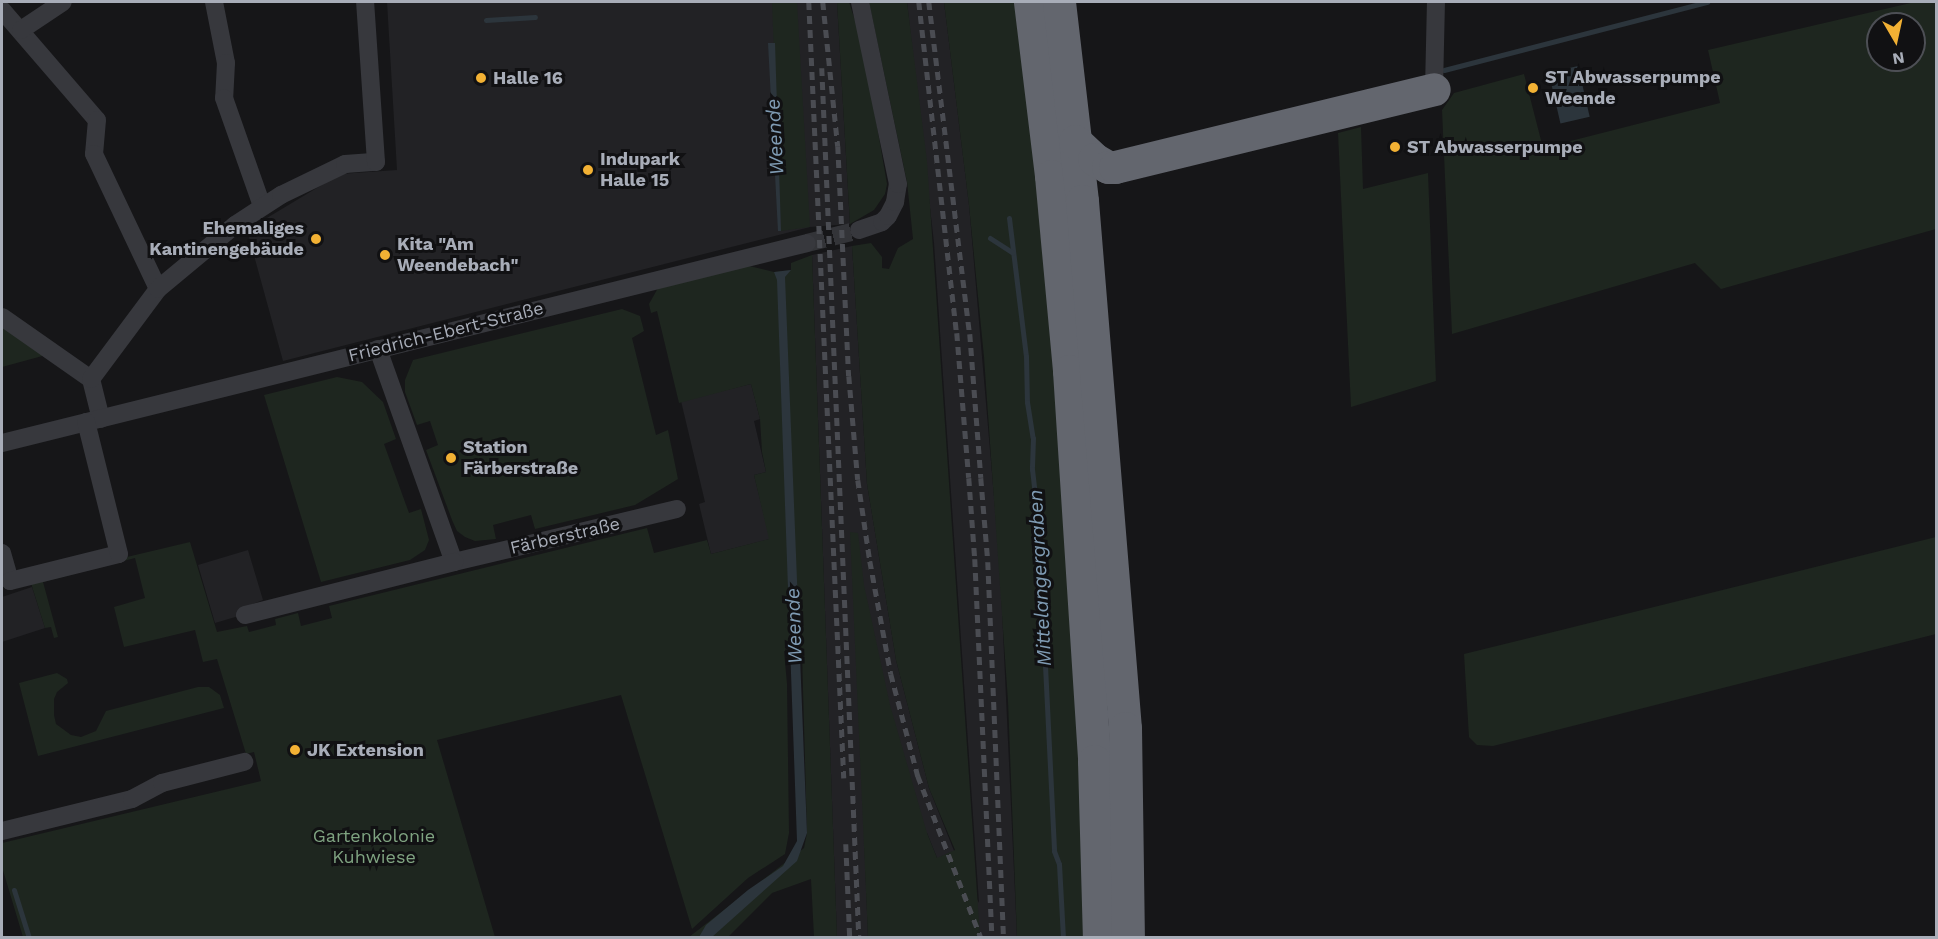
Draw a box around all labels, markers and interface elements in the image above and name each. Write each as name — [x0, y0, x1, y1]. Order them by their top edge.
north arrow — [1866, 12, 1926, 72]
text: N — [1891, 48, 1906, 69]
place label: Halle 16 — [493, 67, 563, 89]
place label: ST Abwasserpumpe Weende — [1545, 67, 1721, 110]
marker: Halle 16 — [474, 71, 488, 85]
marker: ST Abwasserpumpe Weende — [1526, 81, 1540, 95]
water label: Weende — [761, 98, 789, 176]
place label: ST Abwasserpumpe — [1407, 136, 1583, 158]
marker: ST Abwasserpumpe — [1388, 140, 1402, 154]
place label: Indupark Halle 15 — [600, 149, 680, 192]
marker: Indupark Halle 15 — [581, 163, 595, 177]
place label: Ehemaliges Kantinengebäude — [149, 218, 304, 260]
marker: Ehemaliges Kantinengebäude — [309, 232, 323, 246]
place label: Kita "Am Weendebach" — [397, 234, 518, 276]
marker: Kita "Am Weendebach" — [378, 248, 392, 262]
street label: Friedrich-Ebert-Straße — [346, 297, 546, 367]
place label: Station Färberstraße — [463, 437, 578, 480]
marker: Station Färberstraße — [444, 451, 458, 465]
water label: Mittelangergraben — [1023, 489, 1057, 667]
street label: Färberstraße — [508, 513, 622, 559]
water label: Weende — [781, 587, 807, 665]
place label: JK Extension — [307, 739, 424, 761]
marker: JK Extension — [288, 743, 302, 757]
park label: Gartenkolonie Kuhwiese — [313, 826, 435, 868]

